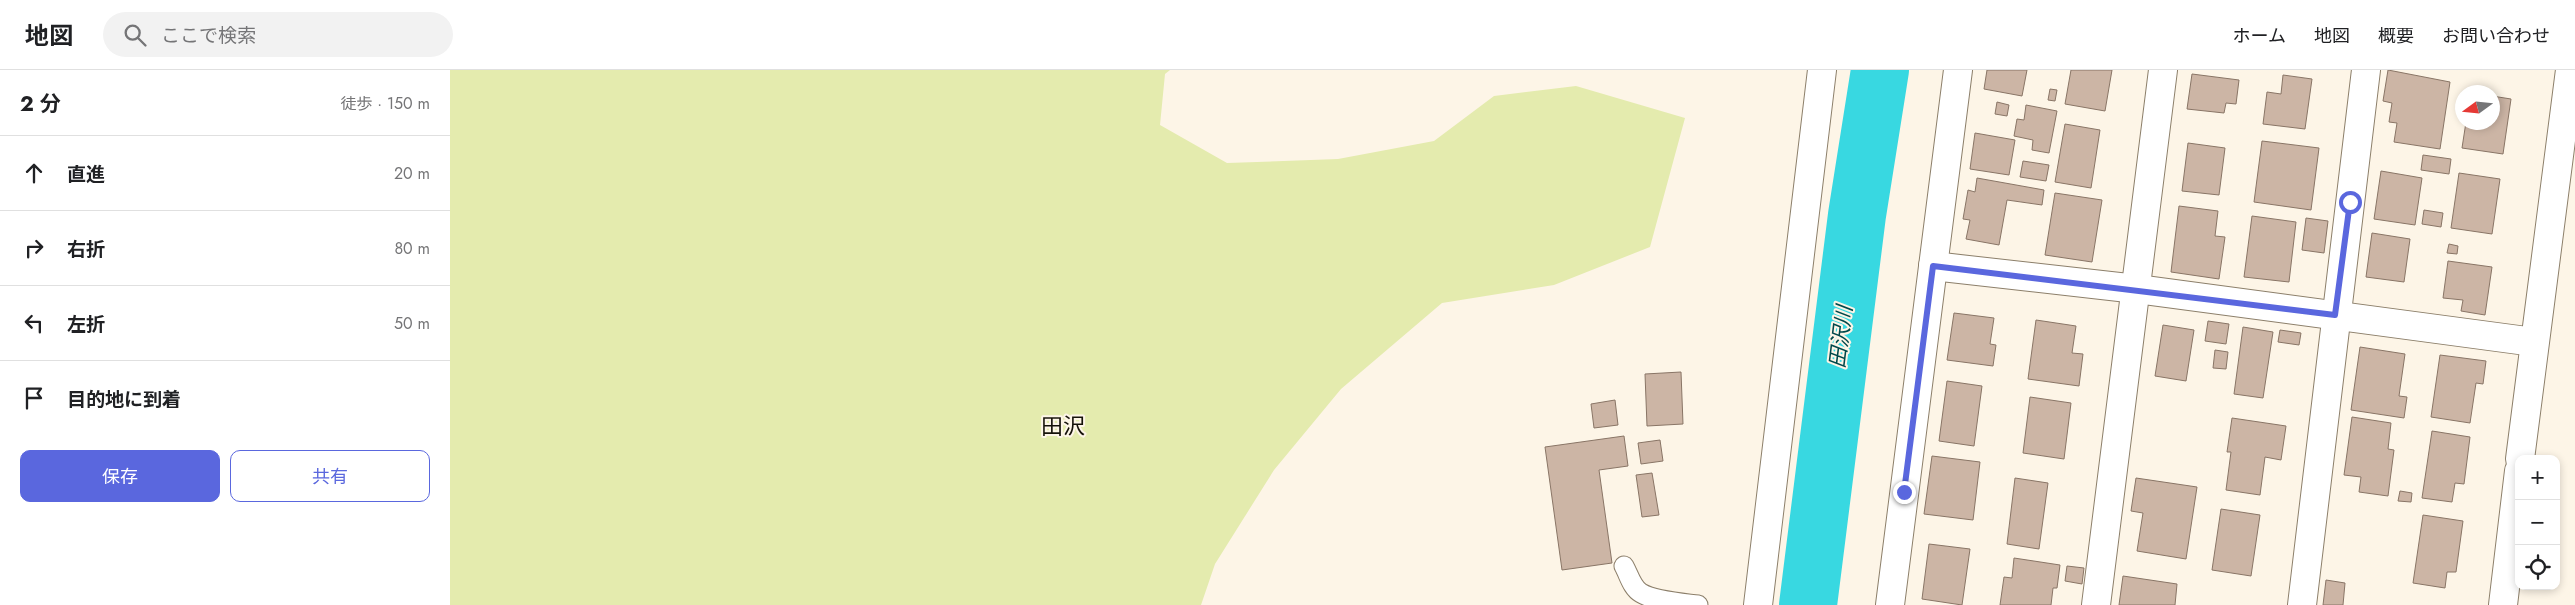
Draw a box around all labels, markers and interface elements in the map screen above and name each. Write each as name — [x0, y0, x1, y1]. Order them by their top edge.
search box — [103, 12, 453, 57]
text: 地図 — [25, 18, 73, 53]
icon: search — [121, 21, 149, 49]
text: ここで検索 — [161, 22, 256, 49]
text: ホーム — [2233, 23, 2286, 49]
text: 地図 — [2314, 23, 2350, 49]
text: 概要 — [2378, 23, 2414, 49]
text: お問い合わせ — [2442, 23, 2550, 49]
north arrow — [2455, 85, 2500, 130]
text: 2 分 — [20, 89, 61, 119]
text: 徒歩 · 150 m — [340, 92, 430, 115]
icon: ahead — [20, 159, 48, 187]
text: 直進 — [67, 161, 105, 188]
text: 20 m — [394, 162, 430, 185]
route start — [2339, 191, 2362, 214]
icon: right — [20, 234, 48, 262]
text: 右折 — [67, 236, 105, 263]
text: 80 m — [394, 237, 430, 260]
water label: 田沢川 — [1822, 302, 1860, 370]
icon: left — [20, 309, 48, 337]
text: 左折 — [67, 311, 105, 338]
text: 50 m — [394, 312, 430, 335]
icon: arrive — [20, 384, 48, 412]
text: 目的地に到着 — [67, 386, 181, 413]
district label: 田沢 — [1041, 410, 1085, 442]
button: 保存 — [20, 450, 220, 502]
button: 共有 — [230, 450, 430, 502]
map controls — [2515, 455, 2560, 590]
button: + — [2515, 455, 2560, 500]
route end — [1893, 481, 1916, 504]
button: − — [2515, 500, 2560, 545]
button: locate — [2515, 545, 2560, 590]

